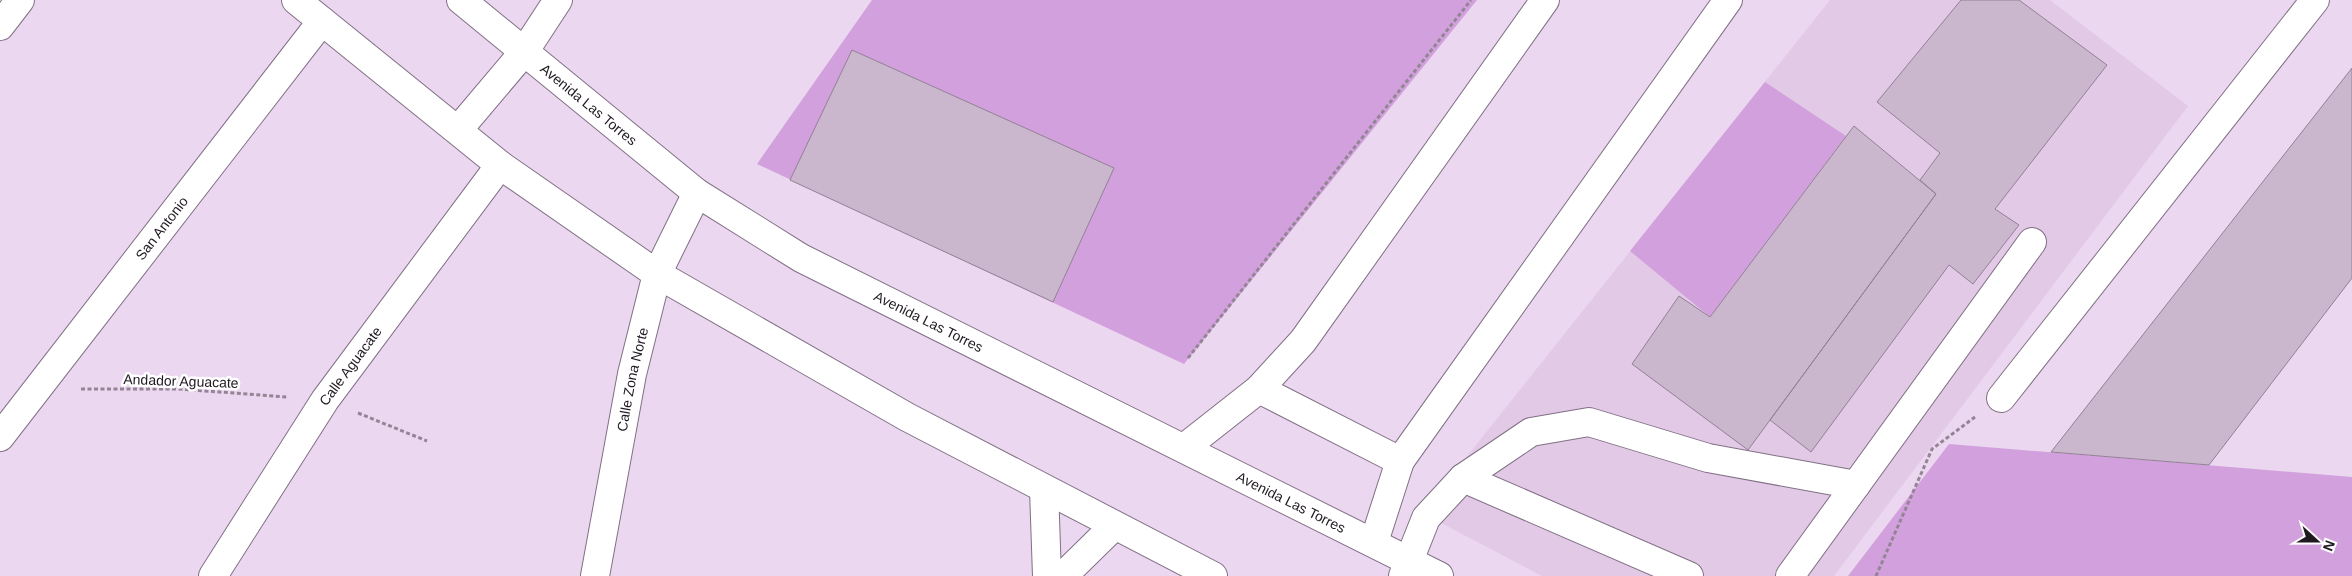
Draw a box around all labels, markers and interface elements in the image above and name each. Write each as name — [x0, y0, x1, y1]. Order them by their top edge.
street label: Avenida Las Torres — [537, 60, 640, 148]
street label: San Antonio — [132, 193, 191, 263]
street label: Avenida Las Torres — [871, 288, 986, 355]
street label: Calle Aguacate — [316, 323, 385, 409]
street label: Calle Zona Norte — [614, 326, 651, 433]
street label: Andador Aguacate — [123, 371, 239, 391]
street label: Avenida Las Torres — [1234, 468, 1348, 536]
north arrow — [2292, 516, 2342, 566]
text: N — [2320, 538, 2338, 553]

